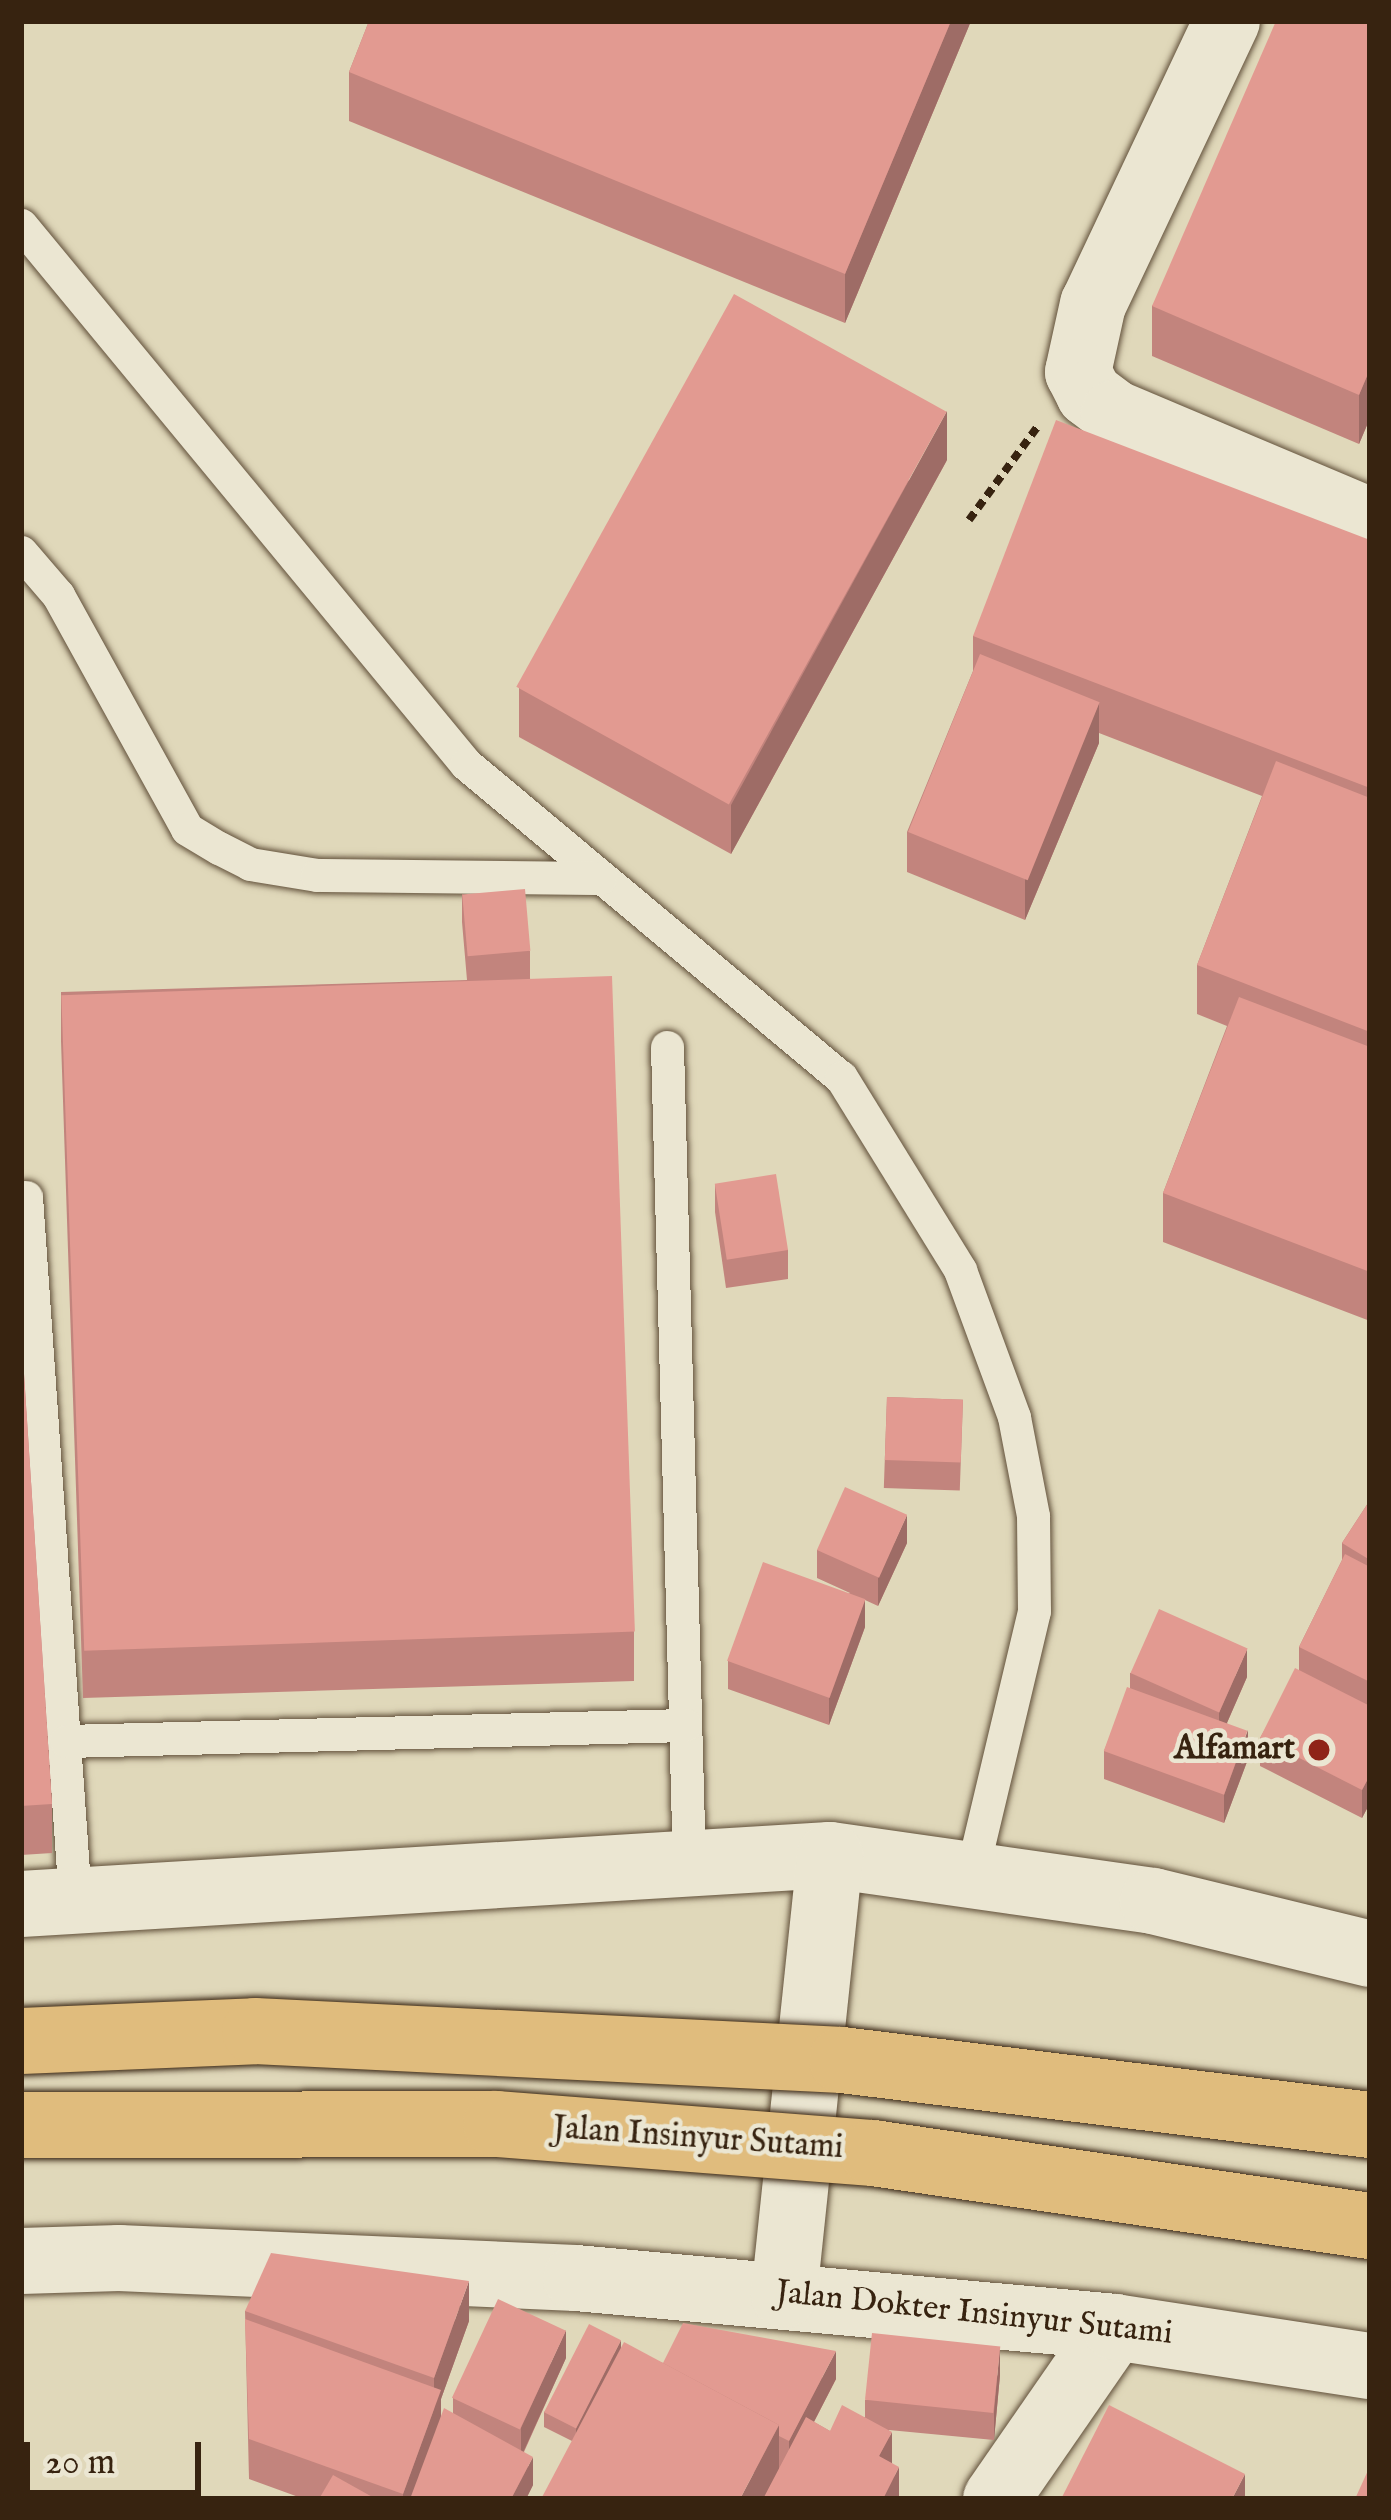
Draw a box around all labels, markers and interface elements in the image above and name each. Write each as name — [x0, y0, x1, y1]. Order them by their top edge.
place label: Alfamart — [1174, 1730, 1295, 1770]
marker: Alfamart — [1306, 1737, 1332, 1763]
street label: Jalan Insinyur Sutami — [551, 2109, 845, 2169]
street label: Jalan Dokter Insinyur Sutami — [774, 2273, 1174, 2355]
scale bar — [30, 2418, 207, 2492]
text: 20 m — [45, 2440, 115, 2486]

